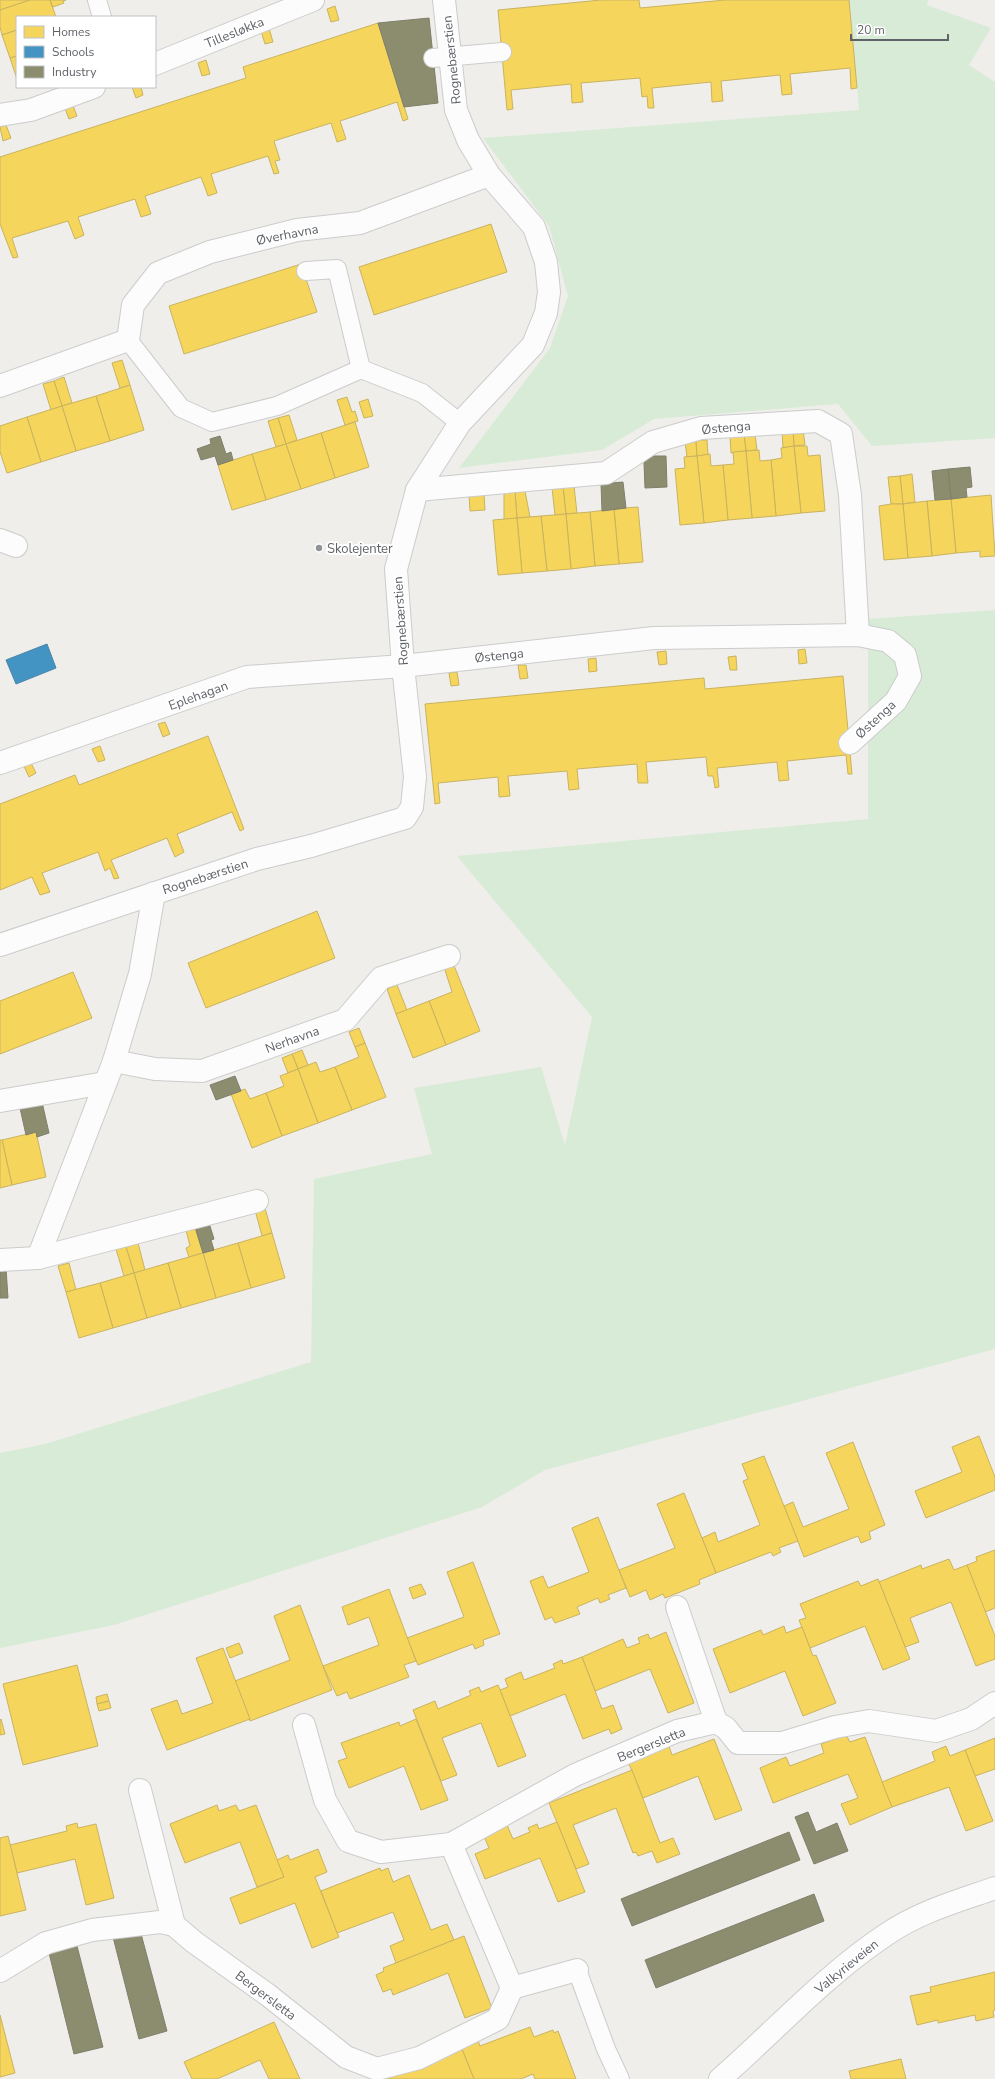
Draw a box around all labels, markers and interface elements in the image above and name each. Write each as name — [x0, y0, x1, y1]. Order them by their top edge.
street label: Tillesløkka — [202, 13, 267, 53]
street label: Rognebærstien — [438, 15, 466, 105]
legend — [16, 16, 156, 88]
scale bar — [851, 16, 948, 42]
text: 20 m — [857, 22, 885, 38]
text: Homes — [52, 24, 90, 40]
text: Schools — [52, 44, 95, 60]
text: Industry — [52, 64, 97, 80]
street label: Øverhavna — [254, 220, 320, 250]
street label: Østenga — [701, 417, 752, 439]
place label: Skolejenter — [327, 540, 393, 558]
marker: Skolejenter — [314, 543, 324, 553]
street label: Rognebærstien — [389, 576, 413, 666]
street label: Østenga — [474, 644, 525, 668]
street label: Eplehagan — [166, 677, 231, 715]
street label: Østenga — [851, 696, 900, 743]
street label: Rognebærstien — [160, 855, 250, 899]
street label: Nerhavna — [263, 1022, 322, 1058]
street label: Bergersletta — [615, 1723, 688, 1767]
street label: Valkyrieveien — [810, 1935, 882, 1999]
street label: Bergersletta — [231, 1967, 300, 2025]

